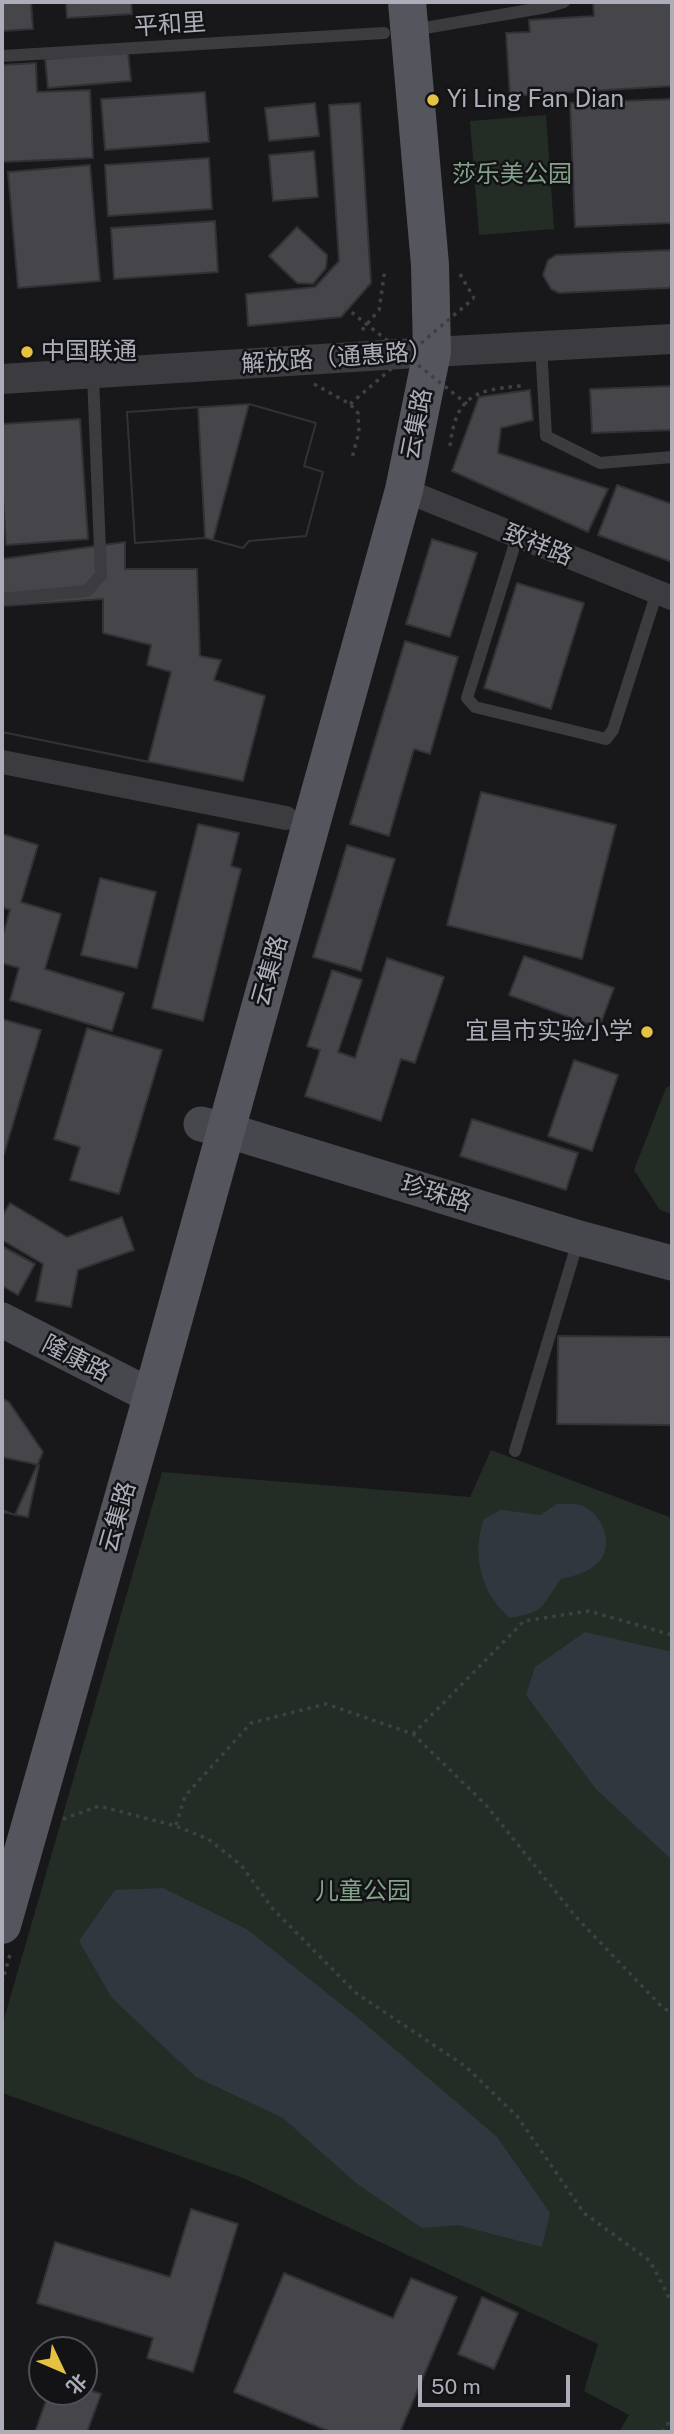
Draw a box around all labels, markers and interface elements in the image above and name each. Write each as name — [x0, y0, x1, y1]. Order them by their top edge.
street label: 平和里 — [133, 8, 207, 42]
place label: Yi Ling Fan Dian — [447, 86, 624, 114]
marker: Yi Ling Fan Dian — [425, 92, 441, 108]
park label: 莎乐美公园 — [452, 161, 572, 189]
street label: 解放路（通惠路） — [240, 337, 434, 379]
place label: 中国联通 — [41, 338, 137, 366]
marker: 中国联通 — [19, 344, 35, 360]
street label: 云集路 — [396, 386, 438, 462]
street label: 致祥路 — [499, 518, 577, 572]
street label: 云集路 — [246, 932, 294, 1010]
place label: 宜昌市实验小学 — [465, 1018, 633, 1046]
marker: 宜昌市实验小学 — [639, 1024, 655, 1040]
street label: 珍珠路 — [397, 1170, 475, 1218]
street label: 隆康路 — [37, 1330, 115, 1388]
street label: 云集路 — [94, 1478, 142, 1556]
park label: 儿童公园 — [315, 1878, 411, 1906]
north arrow — [28, 2336, 98, 2406]
scale bar — [422, 2360, 574, 2404]
text: 北 — [62, 2370, 91, 2399]
text: 50 m — [431, 2374, 481, 2399]

